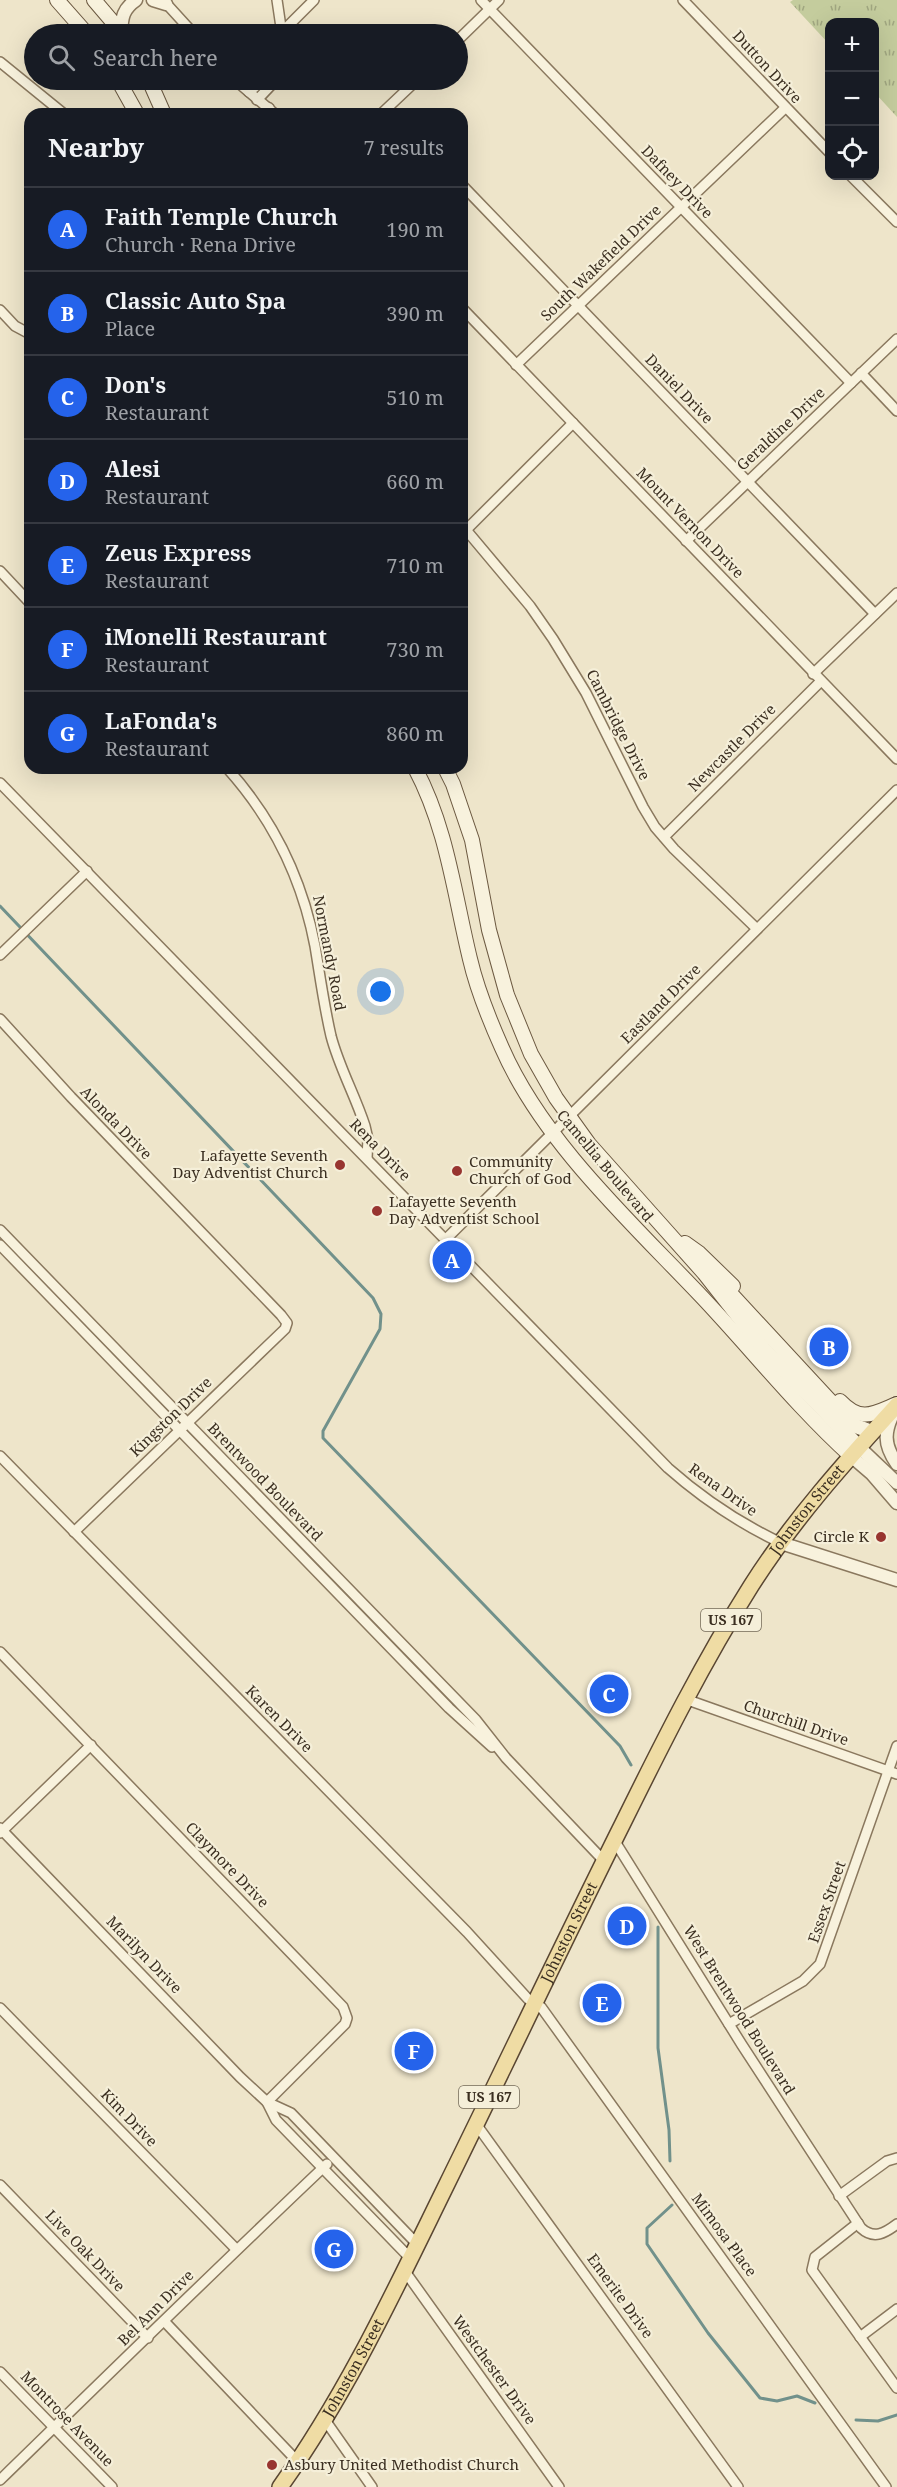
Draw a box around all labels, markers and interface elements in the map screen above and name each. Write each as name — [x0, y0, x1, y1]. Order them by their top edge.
map controls — [825, 18, 879, 180]
button: + — [825, 18, 879, 72]
search box — [24, 24, 468, 90]
street label: Dutton Drive — [729, 26, 807, 107]
icon: search — [45, 41, 78, 74]
text: Search here — [93, 42, 218, 72]
button: − — [825, 72, 879, 126]
button: locate — [825, 126, 879, 180]
text: Nearby — [48, 129, 144, 165]
text: 7 results — [364, 134, 444, 161]
street label: Dafney Drive — [638, 140, 718, 222]
street label: South Wakefield Drive — [536, 200, 665, 325]
text: Faith Temple Church — [105, 201, 338, 231]
text: A — [60, 216, 75, 243]
text: 190 m — [386, 216, 444, 243]
text: Church · Rena Drive — [105, 231, 296, 258]
text: Classic Auto Spa — [105, 285, 286, 315]
text: B — [61, 300, 74, 327]
text: 390 m — [386, 300, 444, 327]
text: Place — [105, 315, 155, 342]
street label: Daniel Drive — [641, 349, 718, 428]
text: Don's — [105, 369, 166, 399]
street label: Geraldine Drive — [732, 382, 829, 474]
text: C — [61, 384, 74, 411]
text: 510 m — [386, 384, 444, 411]
text: Restaurant — [105, 399, 209, 426]
text: Alesi — [105, 453, 160, 483]
street label: Mount Vernon Drive — [633, 463, 749, 582]
text: D — [60, 468, 75, 495]
text: 660 m — [386, 468, 444, 495]
text: Restaurant — [105, 483, 209, 510]
text: Zeus Express — [105, 537, 251, 567]
text: E — [61, 552, 74, 579]
text: 710 m — [386, 552, 444, 579]
text: Restaurant — [105, 567, 209, 594]
text: iMonelli Restaurant — [105, 621, 327, 651]
text: F — [61, 636, 74, 663]
text: 730 m — [386, 636, 444, 663]
text: Restaurant — [105, 651, 209, 678]
street label: Cambridge Drive — [582, 666, 655, 783]
street label: Newcastle Drive — [683, 699, 779, 795]
text: LaFonda's — [105, 705, 217, 735]
text: G — [60, 720, 75, 747]
text: 860 m — [386, 720, 444, 747]
text: Restaurant — [105, 735, 209, 762]
street label: Normandy Road — [309, 893, 351, 1012]
street label: Eastland Drive — [616, 959, 705, 1048]
your location — [366, 977, 395, 1006]
street label: Alonda Drive — [77, 1081, 157, 1163]
street label: Camellia Boulevard — [553, 1105, 659, 1226]
street label: Rena Drive — [346, 1114, 415, 1185]
place label: Lafayette Seventh Day Adventist Church — [172, 1145, 328, 1182]
place label: Community Church of God — [469, 1151, 572, 1188]
marker: Lafayette Seventh Day Adventist Church — [333, 1158, 347, 1172]
marker: Community Church of God — [450, 1164, 464, 1178]
place label: Lafayette Seventh Day Adventist School — [389, 1191, 540, 1228]
marker: Lafayette Seventh Day Adventist School — [370, 1204, 384, 1218]
pin: A — [432, 1238, 472, 1282]
pin: B — [810, 1324, 848, 1370]
street label: Kingston Drive — [125, 1372, 216, 1461]
street label: Brentwood Boulevard — [204, 1418, 328, 1545]
street label: Rena Drive — [685, 1458, 762, 1520]
street label: Johnston Street — [764, 1460, 848, 1559]
place label: Circle K — [813, 1526, 869, 1546]
marker: Circle K — [874, 1530, 888, 1544]
road number: US 167 — [701, 1609, 761, 1631]
pin: C — [590, 1672, 628, 1716]
street label: Karen Drive — [242, 1680, 318, 1756]
street label: Churchill Drive — [741, 1695, 851, 1749]
street label: Claymore Drive — [182, 1817, 274, 1911]
street label: Essex Street — [803, 1858, 849, 1945]
street label: Johnston Street — [535, 1878, 601, 1986]
pin: D — [608, 1904, 646, 1948]
street label: Marilyn Drive — [103, 1911, 187, 1997]
street label: West Brentwood Boulevard — [679, 1921, 800, 2098]
pin: E — [582, 1980, 622, 2026]
pin: F — [394, 2028, 434, 2074]
street label: Kim Drive — [97, 2084, 162, 2150]
road number: US 167 — [459, 2086, 519, 2108]
street label: Mimosa Place — [688, 2189, 762, 2280]
street label: Live Oak Drive — [42, 2205, 130, 2296]
pin: G — [314, 2226, 354, 2272]
street label: Emerite Drive — [583, 2249, 658, 2342]
street label: Bel Ann Drive — [113, 2265, 198, 2350]
street label: Westchester Drive — [448, 2311, 541, 2428]
street label: Johnston Street — [317, 2315, 388, 2421]
street label: Montrose Avenue — [17, 2366, 119, 2470]
place label: Asbury United Methodist Church — [284, 2454, 519, 2474]
marker: Asbury United Methodist Church — [265, 2458, 279, 2472]

